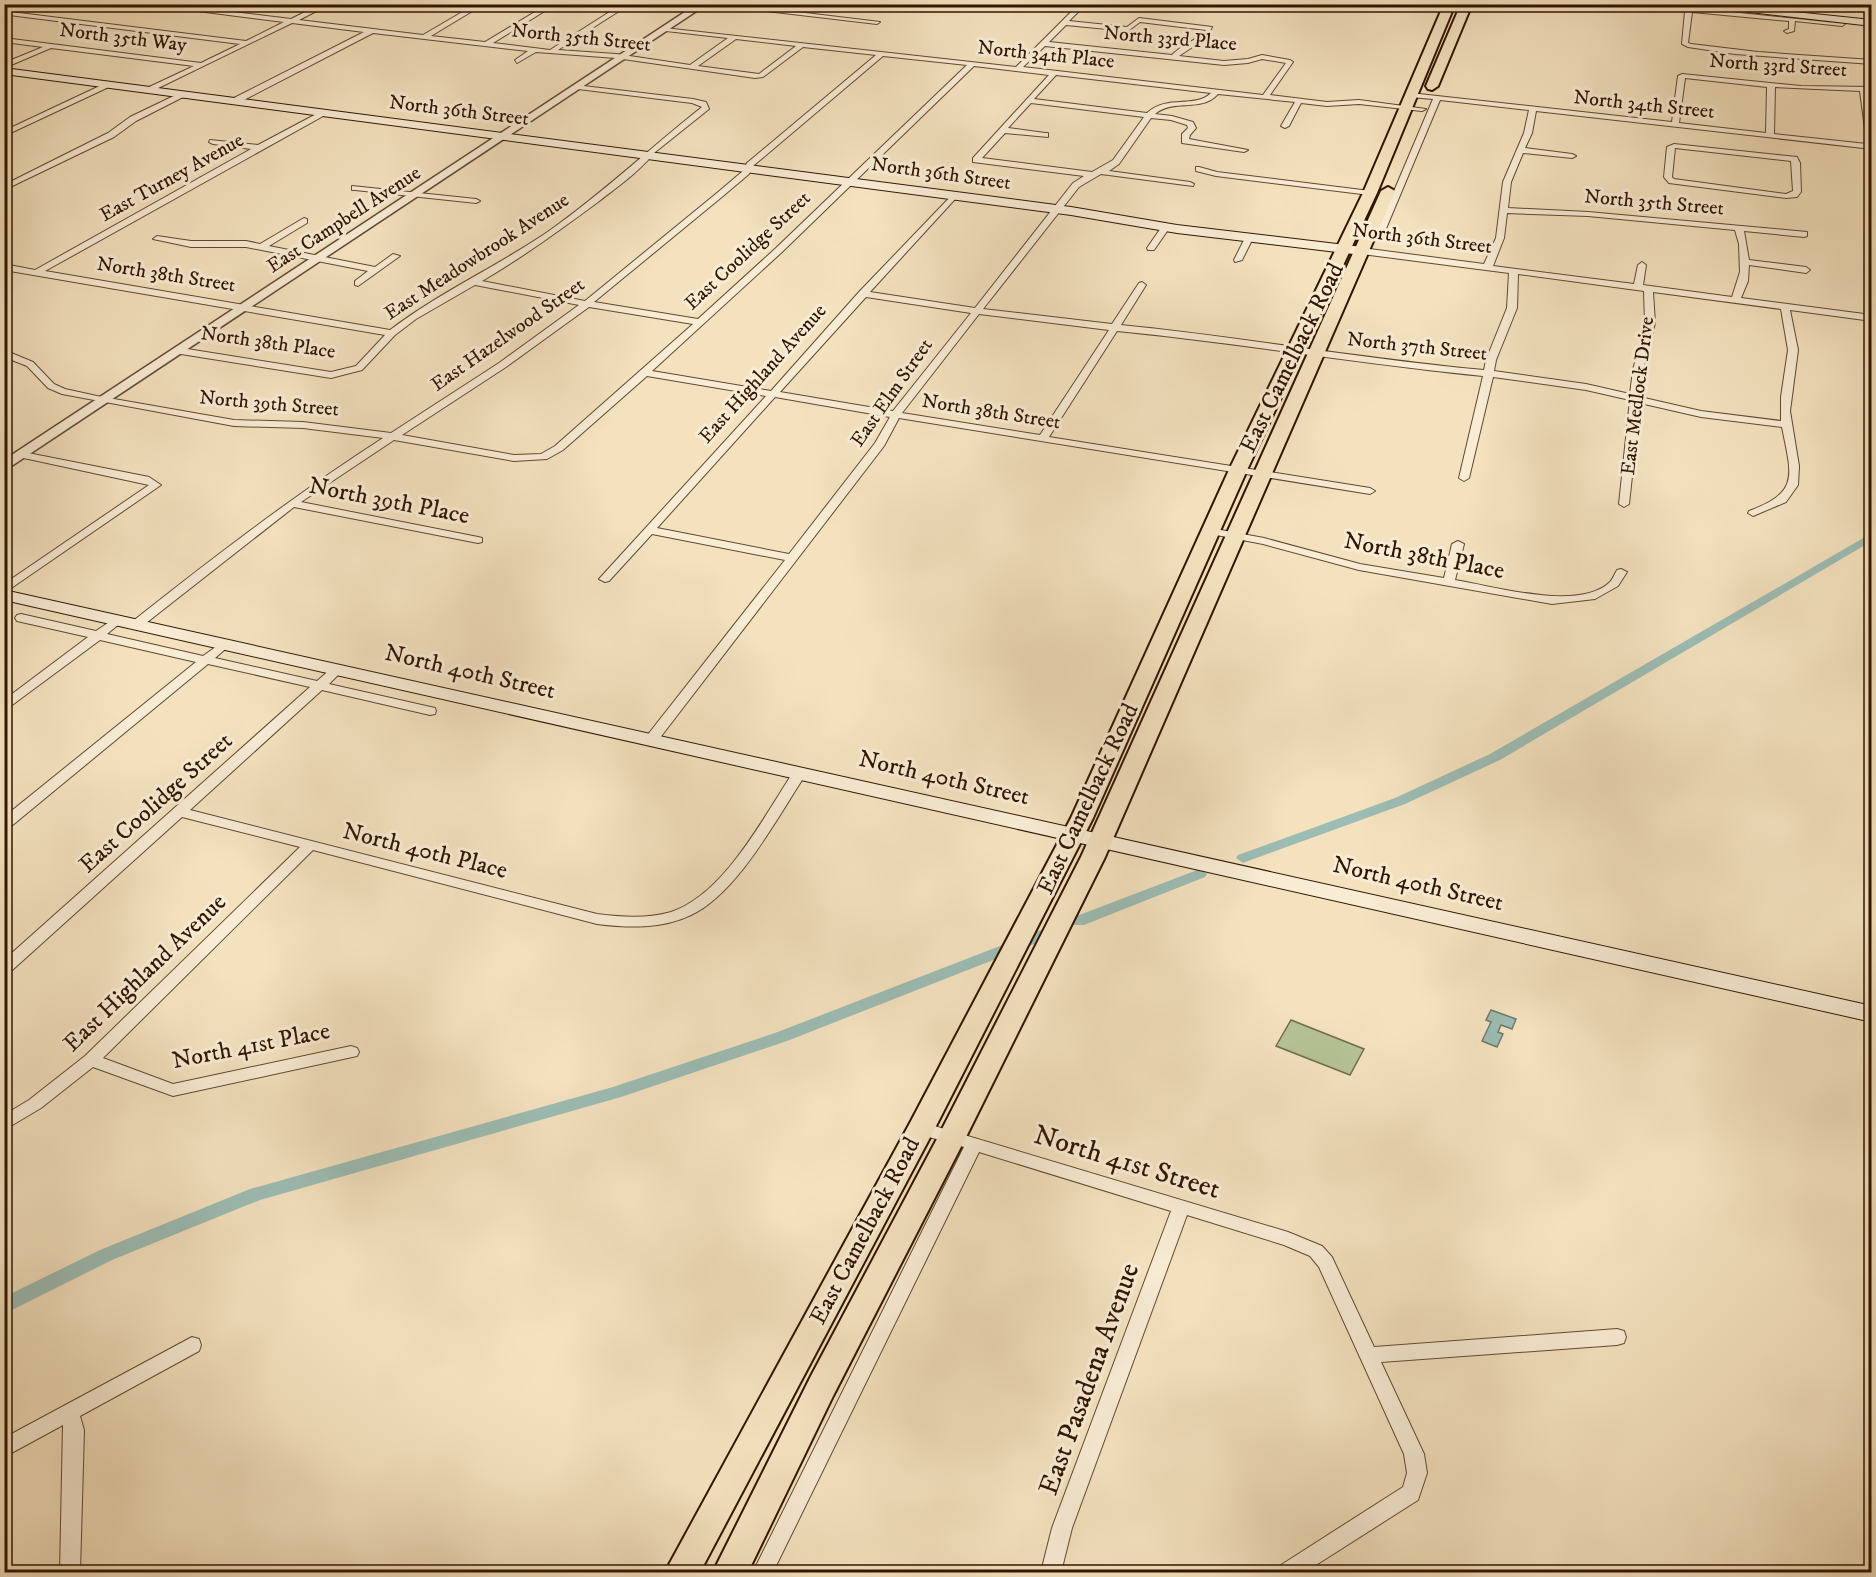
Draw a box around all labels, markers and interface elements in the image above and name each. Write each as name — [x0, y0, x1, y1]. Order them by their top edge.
street label: North 35th Way — [58, 18, 188, 58]
street label: North 35th Street — [510, 18, 652, 58]
street label: North 33rd Place — [1102, 21, 1238, 57]
street label: North 34th Place — [976, 35, 1116, 75]
street label: North 33rd Street — [1708, 49, 1848, 83]
street label: North 34th Street — [1572, 85, 1716, 125]
street label: North 36th Street — [388, 90, 530, 132]
street label: East Turney Avenue — [96, 128, 248, 228]
street label: North 36th Street — [870, 152, 1012, 196]
street label: East Campbell Avenue — [262, 161, 426, 279]
street label: North 35th Street — [1583, 184, 1725, 222]
street label: East Coolidge Street — [680, 186, 816, 316]
street label: East Meadowbrook Avenue — [380, 188, 574, 326]
street label: North 36th Street — [1351, 218, 1493, 260]
street label: North 38th Street — [95, 252, 237, 298]
street label: East Camelback Road — [1233, 258, 1351, 458]
street label: East Hazelwood Street — [426, 273, 590, 397]
street label: East Highland Avenue — [694, 299, 832, 449]
street label: East Medlock Drive — [1616, 315, 1660, 477]
street label: North 38th Place — [199, 321, 337, 365]
street label: North 37th Street — [1346, 327, 1488, 367]
street label: East Elm Street — [845, 334, 939, 452]
street label: North 39th Street — [198, 385, 340, 423]
street label: North 38th Street — [920, 389, 1062, 435]
street label: North 39th Place — [306, 471, 472, 531]
street label: North 38th Place — [1341, 526, 1507, 586]
street label: North 40th Street — [382, 638, 558, 706]
street label: East Camelback Road — [1030, 698, 1146, 900]
street label: East Coolidge Street — [73, 726, 239, 880]
street label: North 40th Street — [856, 744, 1032, 812]
street label: North 40th Place — [339, 816, 511, 886]
street label: North 40th Street — [1330, 850, 1506, 918]
street label: East Highland Avenue — [57, 888, 233, 1058]
street label: North 41st Place — [170, 1016, 333, 1076]
street label: North 41st Street — [1030, 1117, 1224, 1207]
street label: East Camelback Road — [803, 1132, 927, 1330]
street label: East Pasadena Avenue — [1031, 1258, 1147, 1500]

